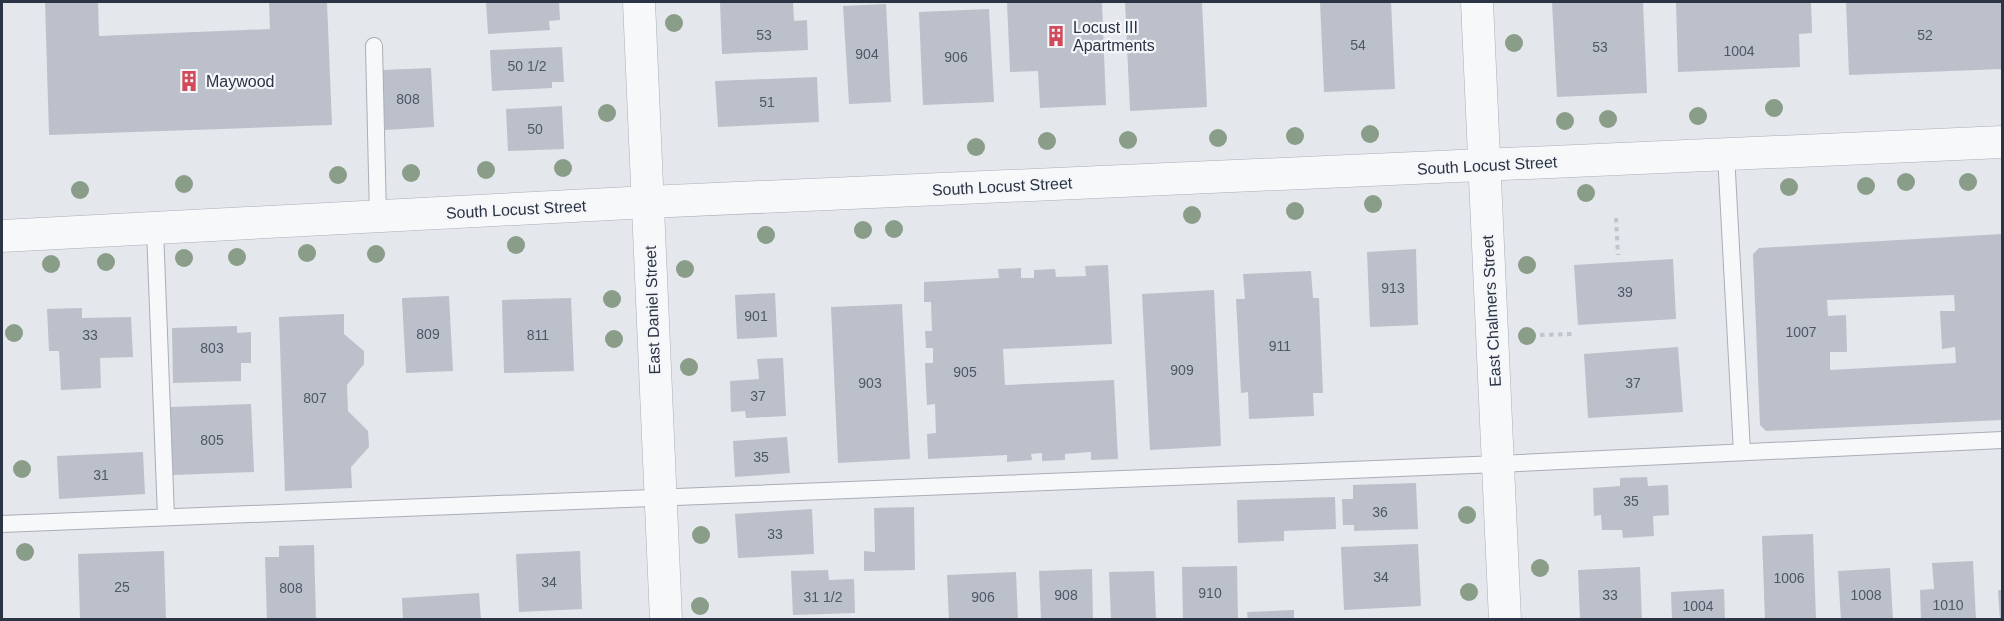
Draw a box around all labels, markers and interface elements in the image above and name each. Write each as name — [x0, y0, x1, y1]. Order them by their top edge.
place label: Locust III Apartments — [1073, 19, 1155, 54]
building icon: Locust III Apartments — [1044, 24, 1068, 48]
house number: 53 — [756, 27, 772, 43]
house number: 52 — [1917, 27, 1933, 43]
house number: 54 — [1350, 37, 1366, 53]
house number: 53 — [1592, 39, 1608, 55]
house number: 1004 — [1723, 43, 1755, 59]
house number: 904 — [855, 46, 879, 62]
house number: 906 — [944, 49, 968, 65]
house number: 50 1/2 — [508, 58, 547, 74]
building icon: Maywood — [177, 69, 201, 93]
place label: Maywood — [206, 73, 274, 90]
house number: 808 — [396, 91, 420, 107]
house number: 51 — [759, 94, 775, 110]
house number: 50 — [527, 121, 543, 137]
street label: South Locust Street — [1416, 153, 1558, 178]
street label: South Locust Street — [931, 174, 1073, 199]
street label: South Locust Street — [445, 197, 587, 222]
street label: East Chalmers Street — [1479, 234, 1504, 387]
street label: East Daniel Street — [642, 245, 663, 375]
house number: 913 — [1381, 280, 1405, 296]
house number: 39 — [1617, 284, 1633, 300]
house number: 901 — [744, 308, 768, 324]
house number: 1007 — [1785, 324, 1817, 340]
house number: 809 — [416, 326, 440, 342]
house number: 33 — [82, 327, 98, 343]
house number: 811 — [527, 327, 549, 343]
house number: 911 — [1269, 338, 1291, 354]
house number: 803 — [200, 340, 224, 356]
house number: 909 — [1170, 362, 1194, 378]
house number: 905 — [953, 364, 977, 380]
house number: 903 — [858, 375, 882, 391]
house number: 37 — [1625, 375, 1641, 391]
house number: 37 — [750, 388, 766, 404]
house number: 807 — [303, 390, 327, 406]
house number: 805 — [200, 432, 224, 448]
house number: 35 — [753, 449, 769, 465]
house number: 31 — [93, 467, 109, 483]
house number: 35 — [1623, 493, 1639, 509]
house number: 36 — [1372, 504, 1388, 520]
house number: 33 — [767, 526, 783, 542]
house number: 34 — [1373, 569, 1389, 585]
house number: 1006 — [1773, 570, 1805, 586]
house number: 34 — [541, 574, 557, 590]
house number: 25 — [114, 579, 130, 595]
house number: 808 — [279, 580, 303, 596]
house number: 910 — [1198, 585, 1222, 601]
house number: 908 — [1054, 587, 1078, 603]
house number: 33 — [1602, 587, 1618, 603]
house number: 1008 — [1850, 587, 1882, 603]
house number: 31 1/2 — [804, 589, 843, 605]
house number: 906 — [971, 589, 995, 605]
house number: 1010 — [1932, 597, 1964, 613]
house number: 1004 — [1682, 598, 1714, 614]

